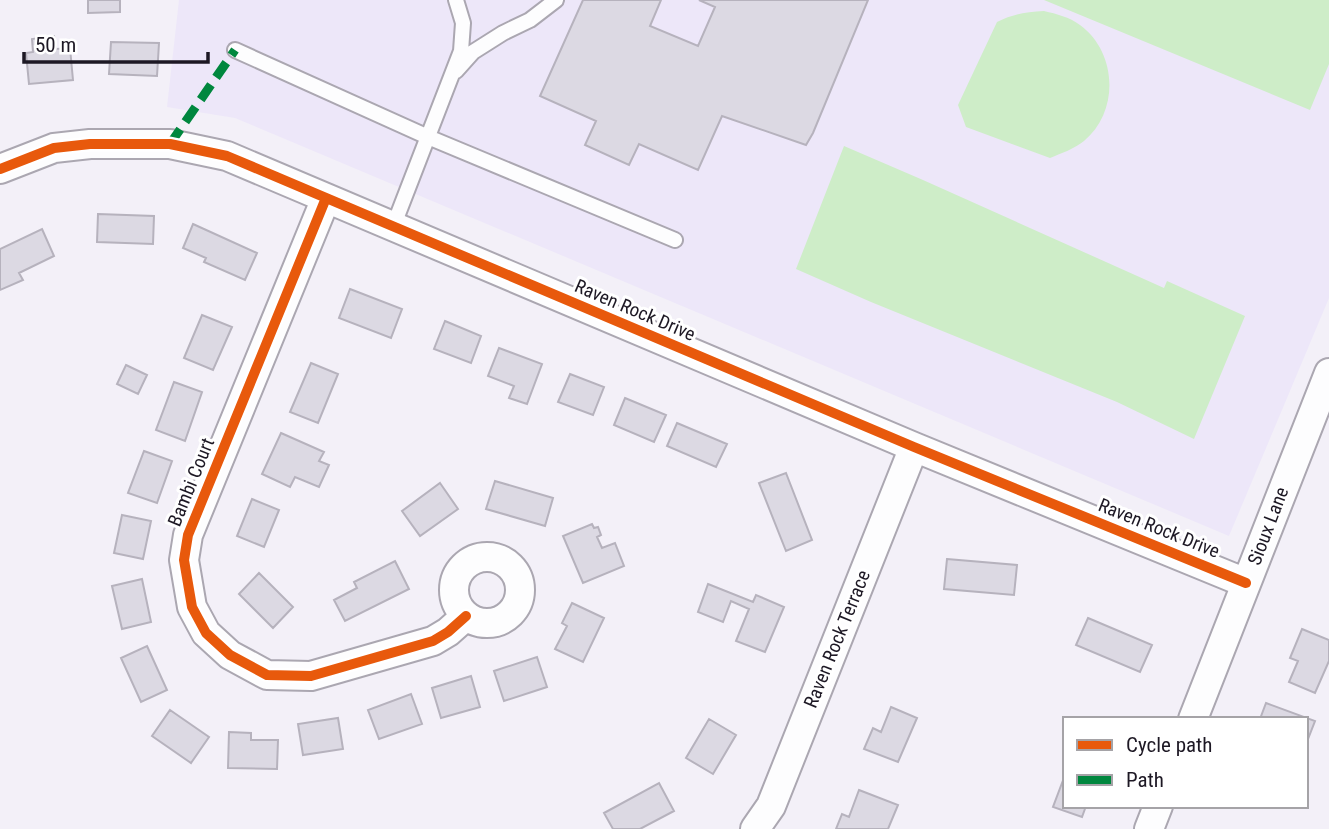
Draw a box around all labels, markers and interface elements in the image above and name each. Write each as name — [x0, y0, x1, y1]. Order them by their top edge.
scale bar — [24, 21, 208, 65]
text: 50 m — [35, 33, 76, 57]
street label: Raven Rock Drive — [571, 274, 699, 346]
street label: Bambi Court — [163, 434, 219, 530]
street label: Sioux Lane — [1243, 484, 1293, 568]
street label: Raven Rock Drive — [1095, 493, 1223, 563]
street label: Raven Rock Terrace — [799, 567, 875, 711]
legend — [1063, 717, 1308, 808]
text: Cycle path — [1126, 733, 1212, 757]
text: Path — [1126, 768, 1164, 792]

